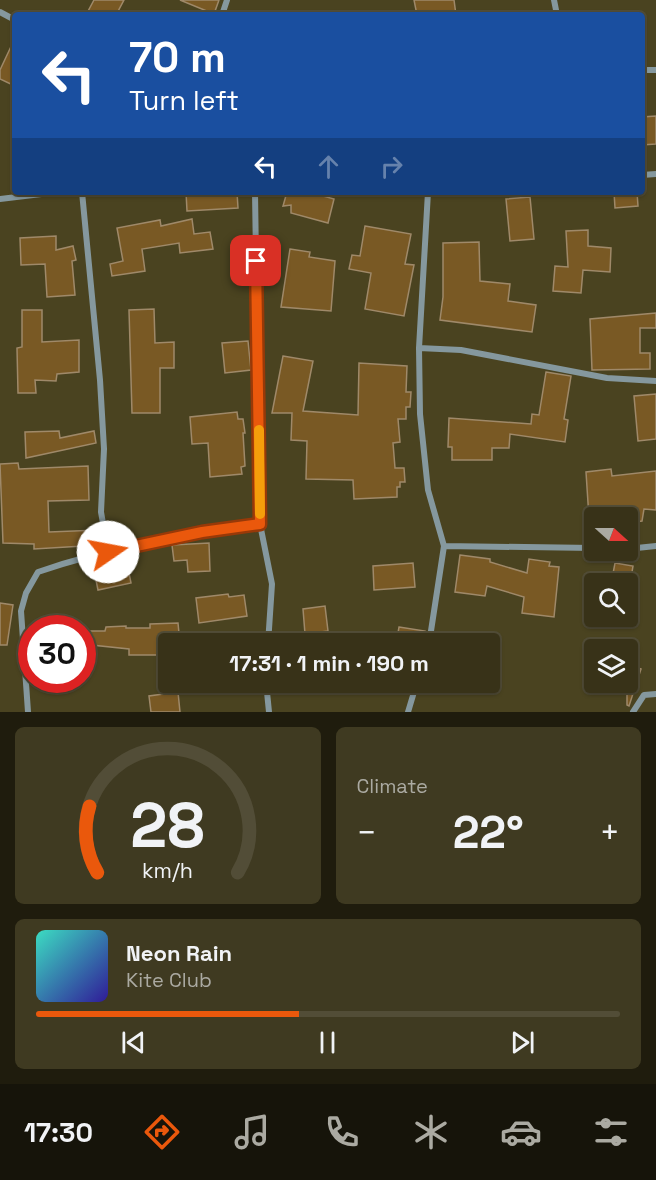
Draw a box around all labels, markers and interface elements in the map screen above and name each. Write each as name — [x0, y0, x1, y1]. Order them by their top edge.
text: 70 m — [129, 31, 226, 84]
icon: left — [30, 36, 108, 114]
text: Turn left — [129, 83, 239, 118]
icon: left — [249, 150, 282, 183]
icon: ahead — [312, 150, 345, 183]
icon: right — [375, 150, 408, 183]
pin — [230, 235, 281, 286]
icon: arrive — [239, 244, 272, 277]
north arrow — [584, 507, 638, 561]
map controls — [584, 507, 638, 693]
position arrow — [76, 520, 140, 584]
button: search — [584, 573, 638, 627]
speed limit sign: 30 — [18, 615, 96, 693]
button: layers — [584, 639, 638, 693]
text: 17:31 · 1 min · 190 m — [229, 649, 429, 677]
text: Climate — [357, 773, 428, 799]
text: 28 — [130, 786, 205, 865]
text: 22° — [453, 804, 524, 861]
text: − — [357, 812, 377, 854]
text: + — [600, 812, 620, 854]
text: km/h — [142, 857, 193, 884]
text: Neon Rain — [126, 939, 232, 967]
text: Kite Club — [126, 967, 212, 993]
icon: previous — [117, 1026, 150, 1059]
icon: pause — [311, 1026, 344, 1059]
icon: next — [506, 1026, 539, 1059]
icon: directions — [141, 1111, 183, 1153]
icon: music — [231, 1111, 273, 1153]
icon: phone — [321, 1111, 363, 1153]
icon: climate — [410, 1111, 452, 1153]
icon: car — [500, 1111, 542, 1153]
icon: filters — [590, 1111, 632, 1153]
text: 17:30 — [24, 1115, 93, 1150]

